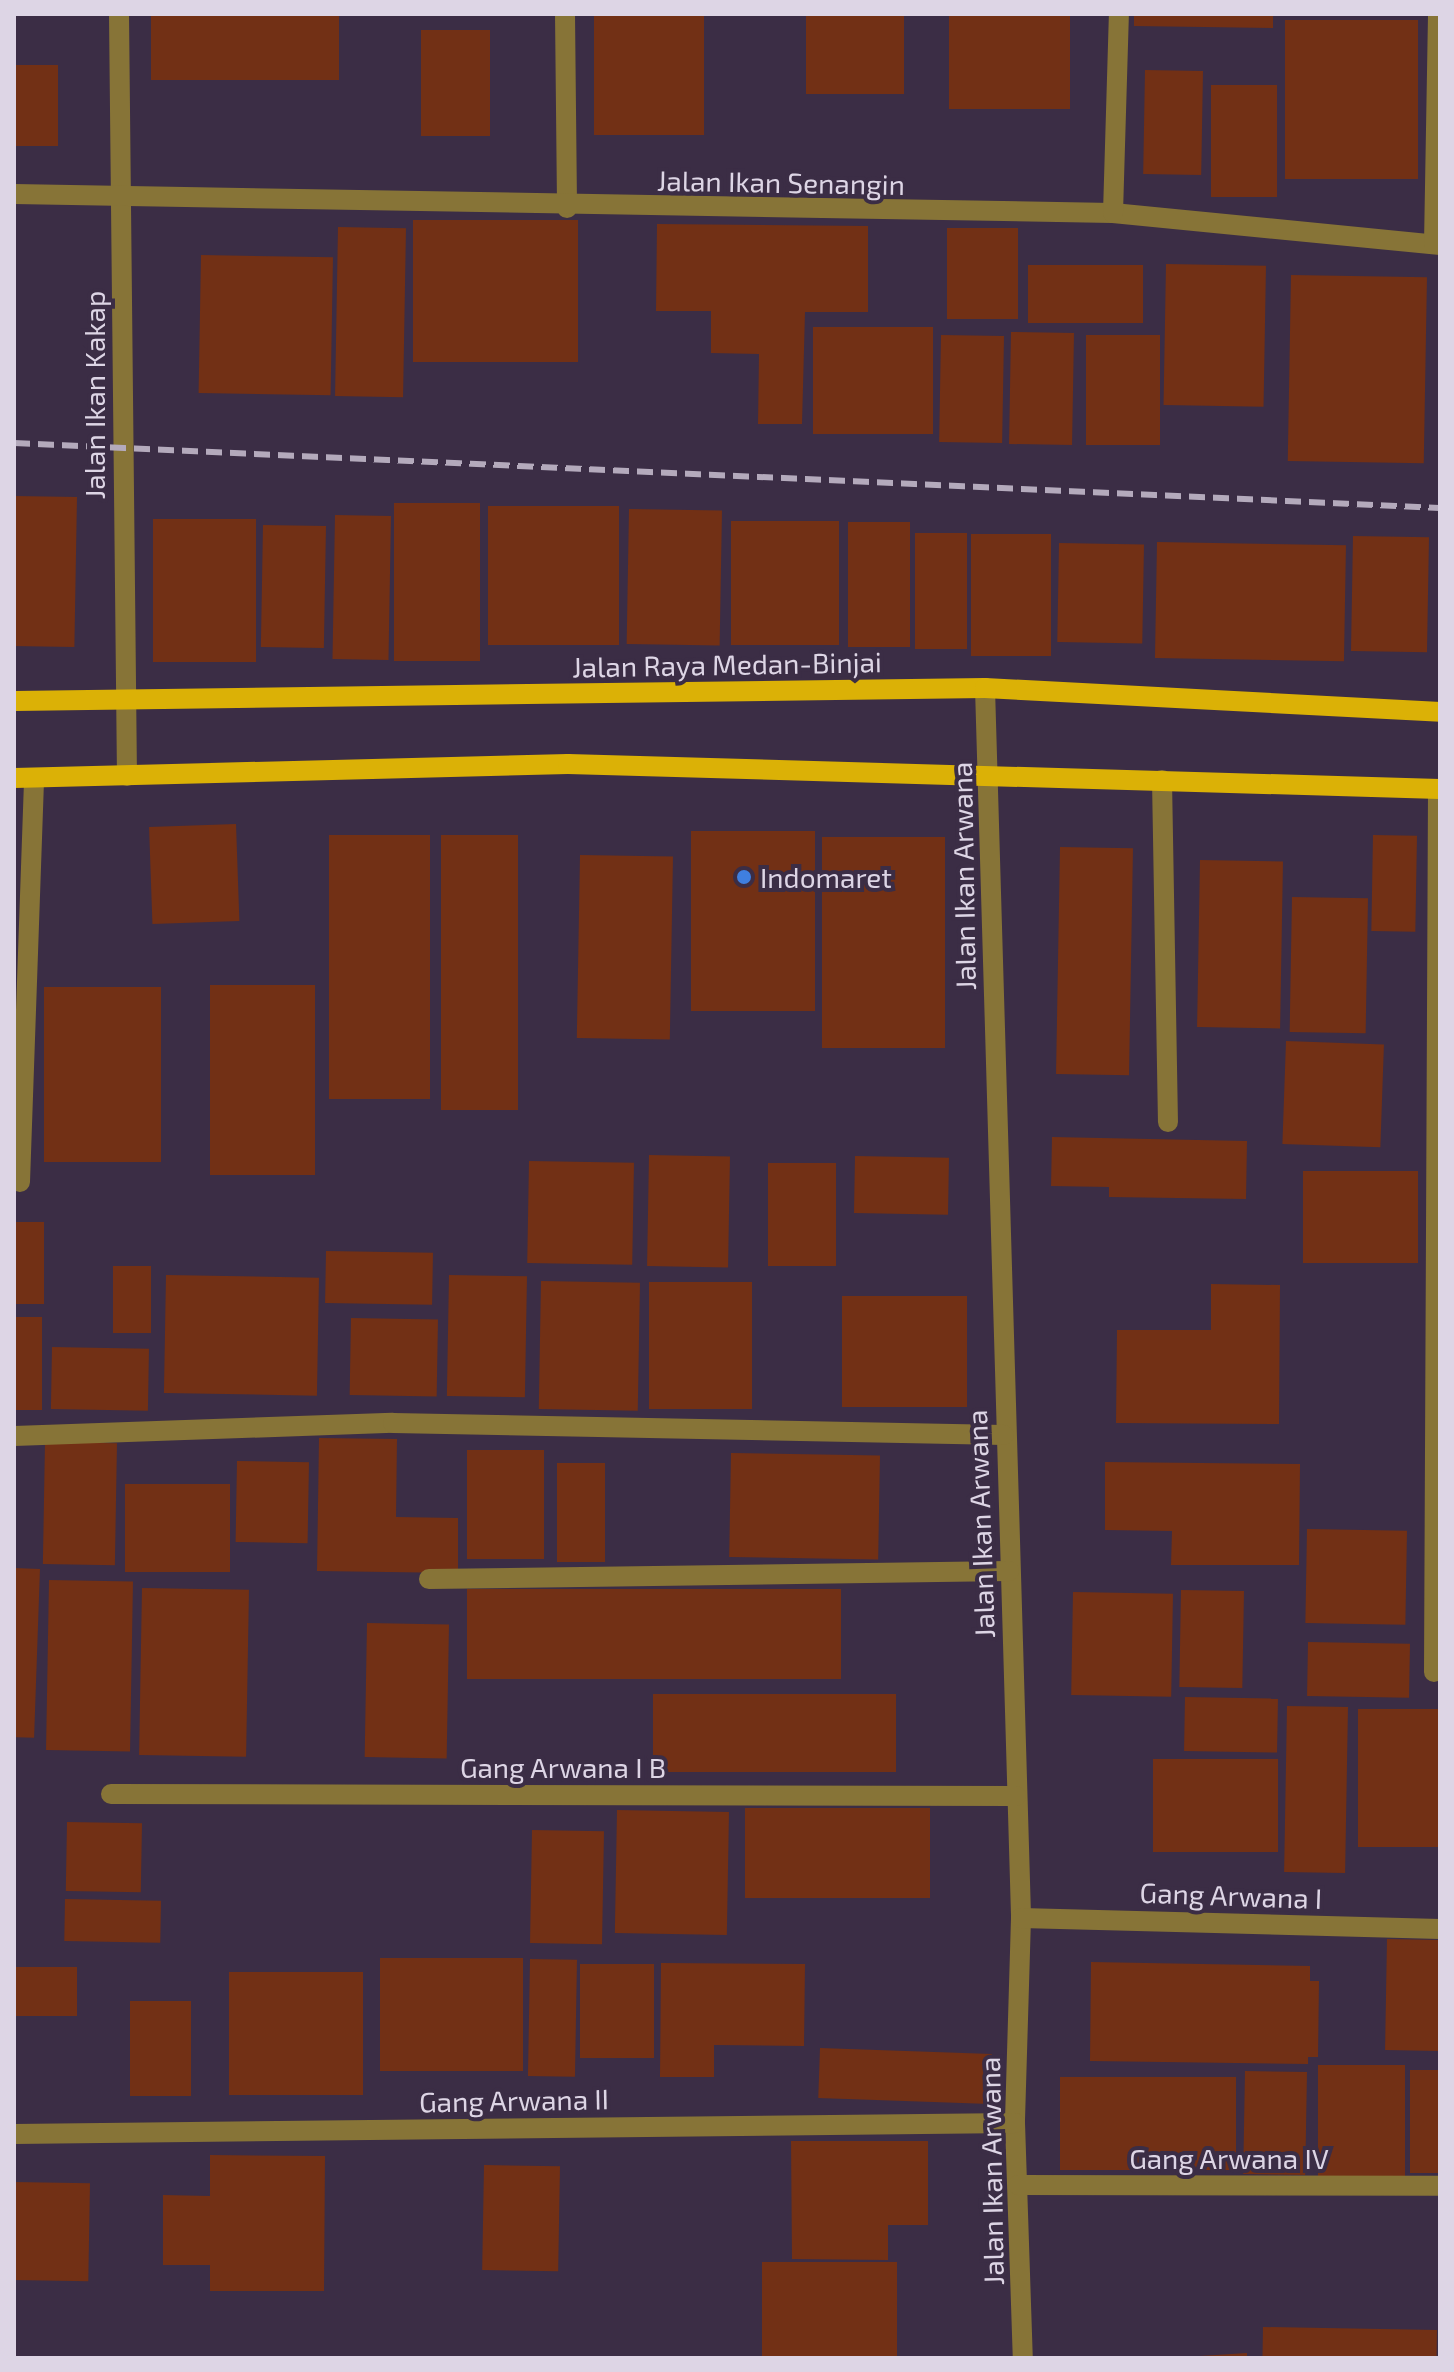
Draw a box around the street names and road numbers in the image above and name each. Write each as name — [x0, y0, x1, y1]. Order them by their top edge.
street label: Jalan Ikan Senangin — [657, 163, 905, 201]
street label: Jalan Ikan Kakap — [77, 291, 111, 499]
street label: Jalan Raya Medan-Binjai — [572, 644, 882, 684]
street label: Jalan Ikan Arwana — [944, 761, 982, 991]
street label: Jalan Ikan Arwana — [959, 1409, 1001, 1639]
street label: Gang Arwana I B — [460, 1750, 666, 1784]
street label: Gang Arwana I — [1139, 1875, 1323, 1915]
street label: Jalan Ikan Arwana — [972, 2056, 1010, 2286]
street label: Gang Arwana II — [418, 2082, 610, 2118]
street label: Gang Arwana IV — [1129, 2141, 1329, 2175]

